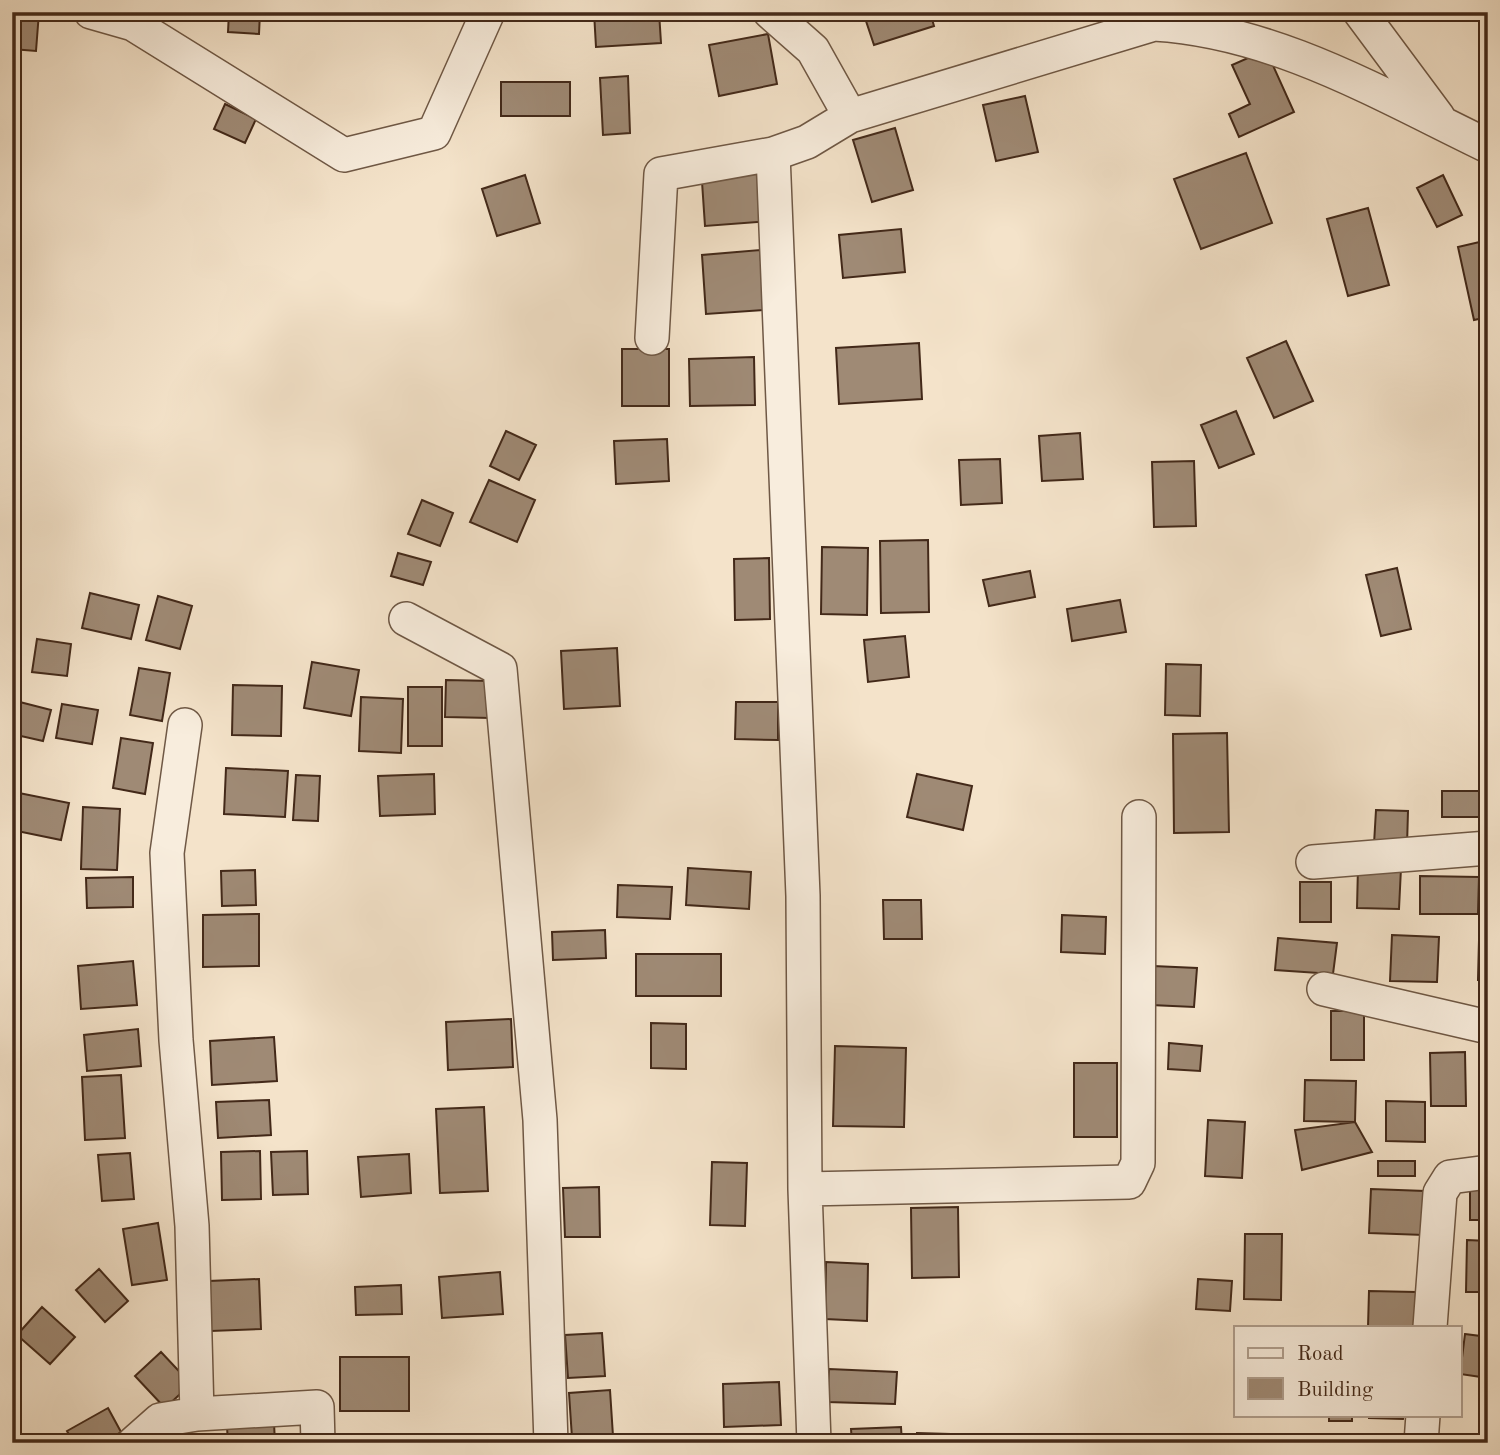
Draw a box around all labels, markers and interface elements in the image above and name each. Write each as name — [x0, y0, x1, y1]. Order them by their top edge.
legend — [1234, 1326, 1462, 1416]
text: Road — [1297, 1344, 1344, 1365]
text: Building — [1297, 1380, 1374, 1401]

